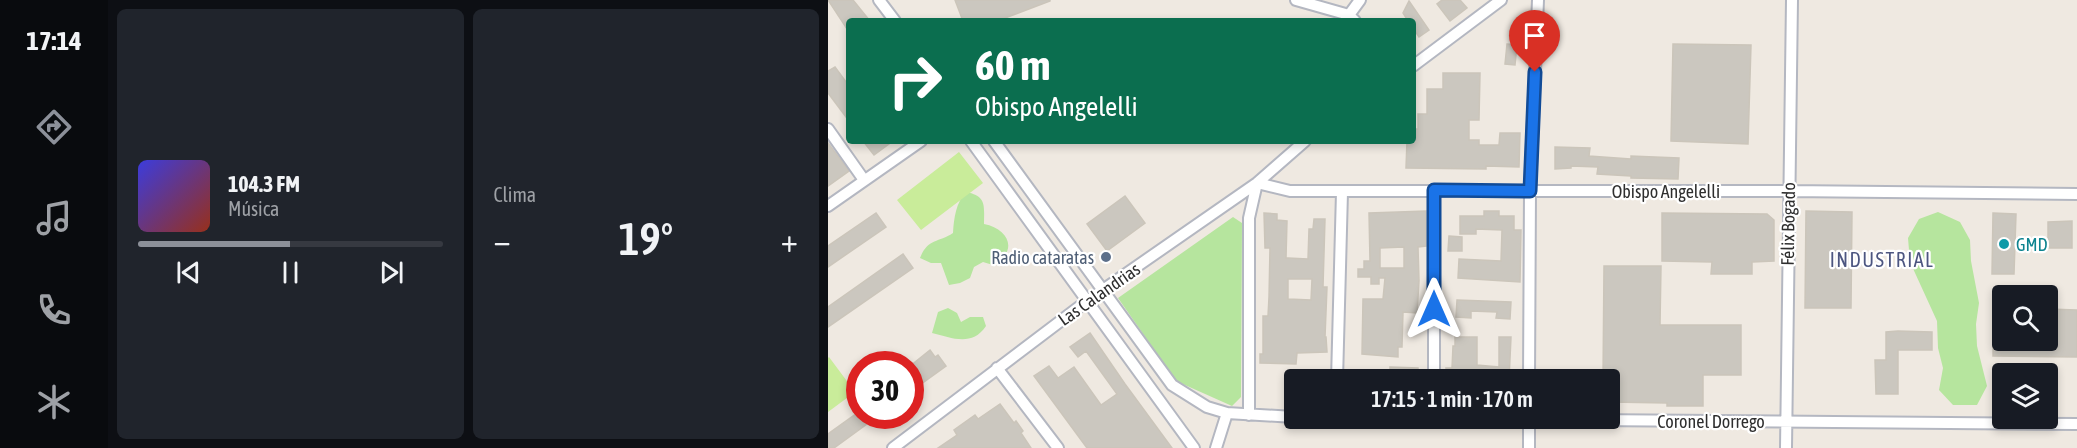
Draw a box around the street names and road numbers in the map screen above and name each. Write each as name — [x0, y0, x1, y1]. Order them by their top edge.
street label: Obispo Angelelli — [1612, 181, 1720, 202]
street label: Félix Bogado — [1777, 182, 1799, 266]
street label: Las Calandrias — [1054, 258, 1144, 330]
street label: Coronel Dorrego — [1657, 411, 1765, 432]

